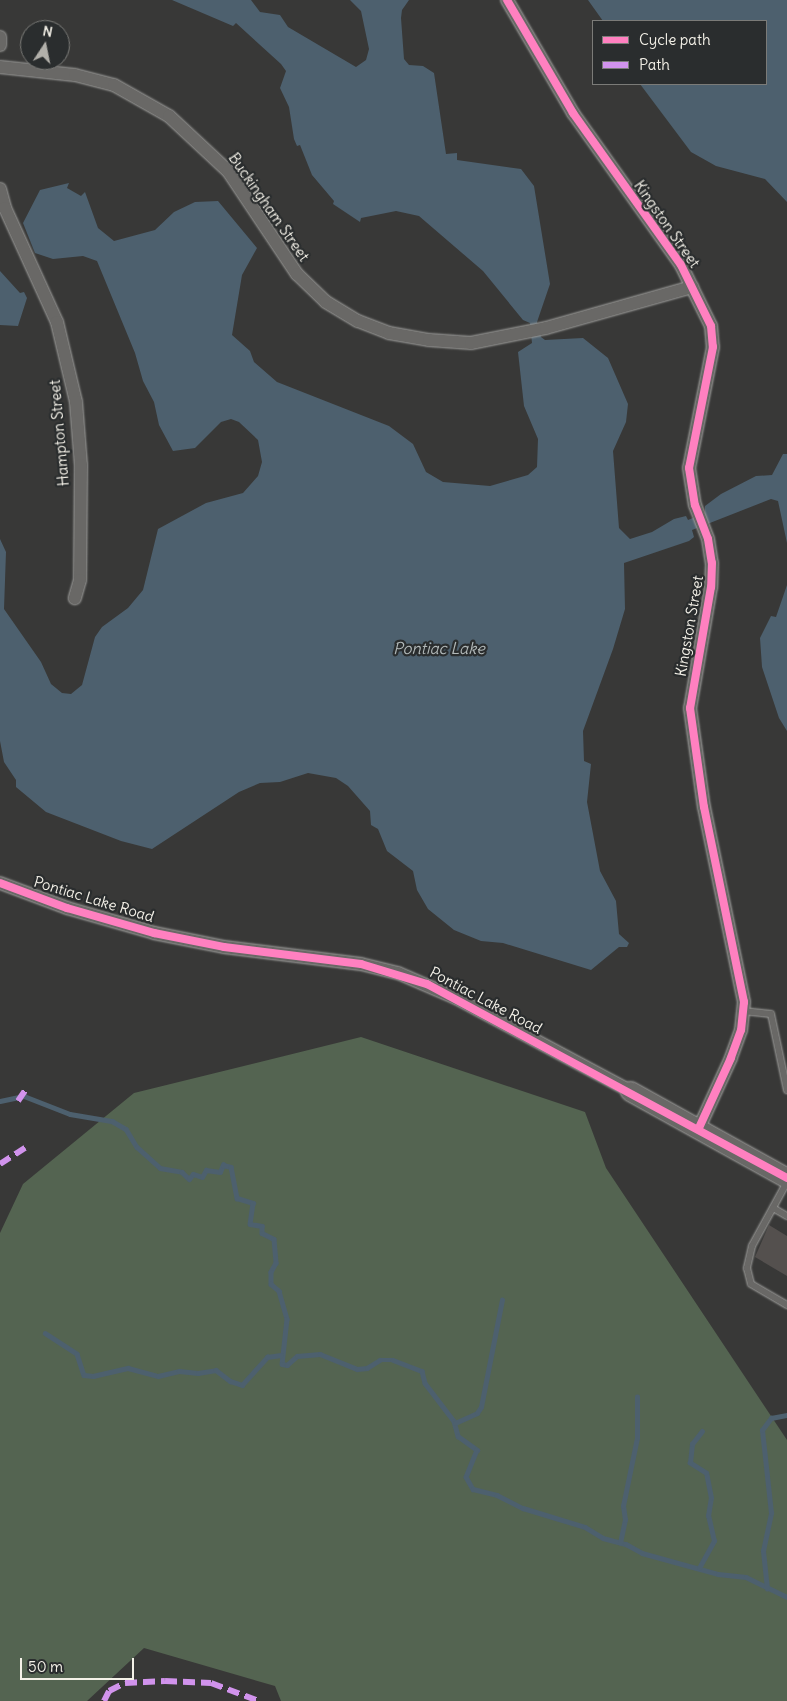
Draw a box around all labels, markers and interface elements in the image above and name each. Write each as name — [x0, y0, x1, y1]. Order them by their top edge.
north arrow — [20, 20, 70, 70]
legend — [592, 20, 767, 85]
text: N — [41, 21, 54, 41]
text: Cycle path — [639, 30, 711, 49]
text: Path — [639, 55, 670, 74]
street label: Buckingham Street — [225, 149, 313, 265]
street label: Kingston Street — [630, 177, 704, 271]
street label: Hampton Street — [45, 379, 73, 487]
street label: Kingston Street — [671, 574, 707, 678]
water label: Pontiac Lake — [393, 638, 485, 658]
street label: Pontiac Lake Road — [32, 872, 156, 926]
street label: Pontiac Lake Road — [427, 963, 545, 1037]
scale bar — [22, 1648, 136, 1680]
text: 50 m — [28, 1657, 63, 1676]

